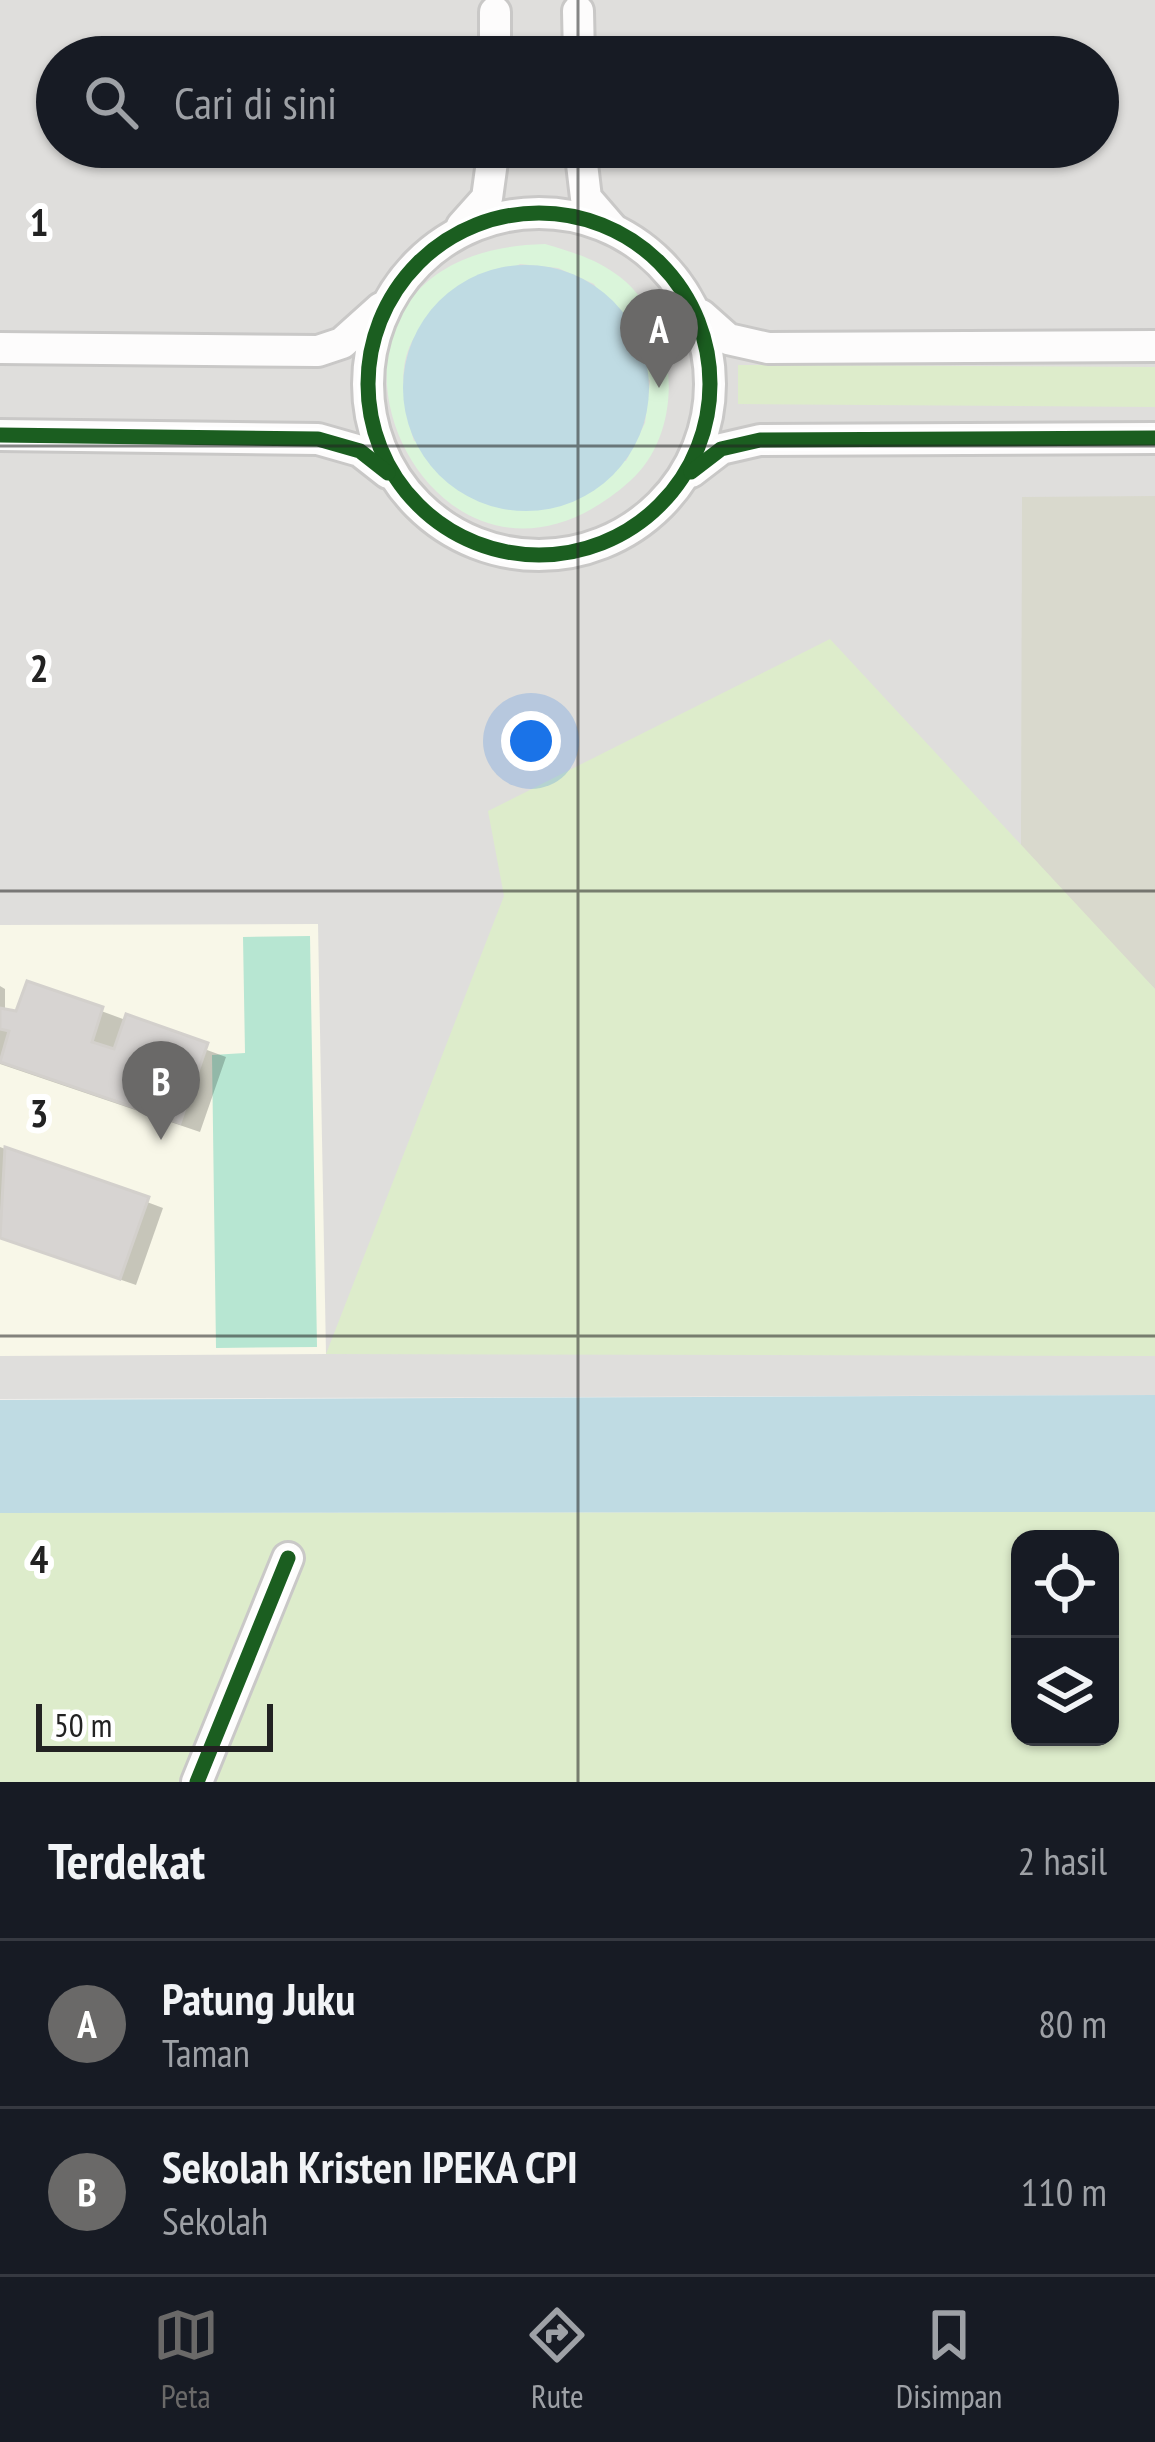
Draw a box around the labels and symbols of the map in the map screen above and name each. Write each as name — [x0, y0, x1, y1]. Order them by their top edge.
text: 1 — [30, 196, 48, 247]
pin: A — [620, 289, 698, 388]
text: 2 — [30, 642, 48, 693]
your location — [501, 711, 561, 771]
pin: B — [122, 1041, 200, 1140]
text: 3 — [30, 1087, 48, 1138]
text: 4 — [30, 1533, 49, 1584]
scale bar — [36, 1698, 273, 1751]

